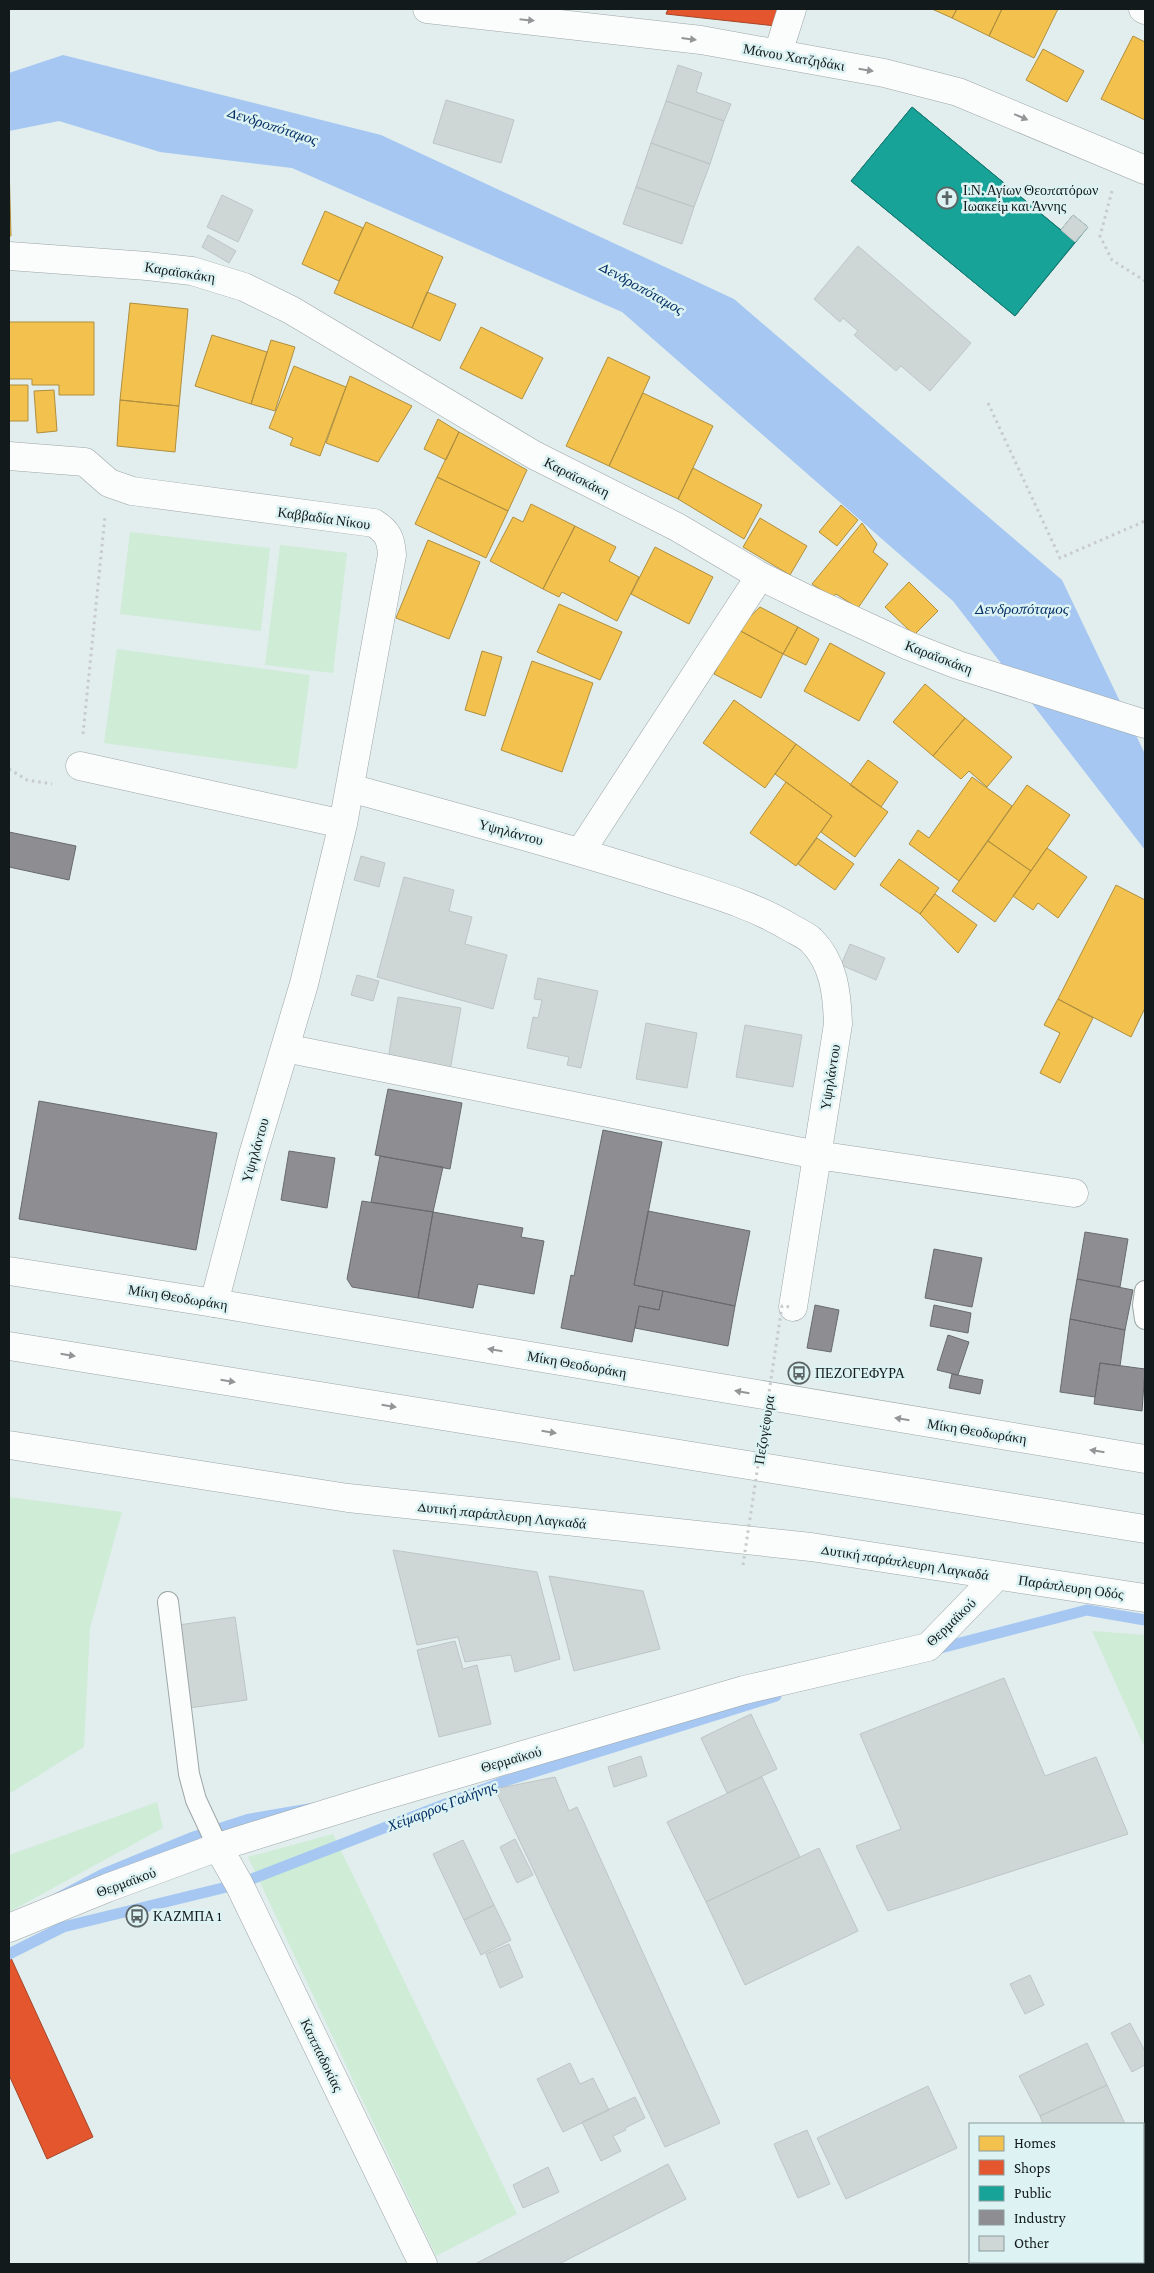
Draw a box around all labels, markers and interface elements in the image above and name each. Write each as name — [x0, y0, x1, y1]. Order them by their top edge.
one-way arrow — [520, 16, 536, 24]
one-way arrow — [681, 35, 697, 43]
street label: Μάνου Χατζηδάκι — [742, 40, 846, 74]
one-way arrow — [858, 66, 874, 74]
water label: Δενδροπόταμος — [225, 104, 321, 149]
one-way arrow — [1014, 113, 1029, 121]
place label: Ι.Ν. Αγίων Θεοπατόρων Ιωακείμ και Άννης — [963, 182, 1098, 214]
church icon: Ι.Ν. Αγίων Θεοπατόρων Ιωακείμ και Άννης — [935, 186, 959, 210]
water label: Δενδροπόταμος — [596, 258, 688, 319]
street label: Καραϊσκάκη — [144, 259, 216, 285]
street label: Καραϊσκάκη — [542, 454, 612, 500]
street label: Καββαδία Νίκου — [277, 504, 371, 532]
water label: Δενδροπόταμος — [974, 601, 1070, 618]
street label: Καραϊσκάκη — [903, 637, 975, 677]
street label: Υψηλάντου — [477, 816, 545, 848]
street label: Υψηλάντου — [817, 1043, 843, 1111]
street label: Υψηλάντου — [238, 1116, 272, 1184]
street label: Μίκη Θεοδωράκη — [127, 1281, 229, 1313]
one-way arrow — [487, 1346, 503, 1354]
street label: Μίκη Θεοδωράκη — [526, 1347, 628, 1381]
one-way arrow — [60, 1352, 76, 1360]
bus stop icon: ΠΕΖΟΓΕΦΥΡΑ — [787, 1361, 811, 1385]
place label: ΠΕΖΟΓΕΦΥΡΑ — [815, 1365, 906, 1381]
one-way arrow — [221, 1377, 237, 1385]
one-way arrow — [734, 1388, 750, 1396]
street label: Πεζογέφυρα — [751, 1394, 777, 1466]
one-way arrow — [381, 1402, 397, 1410]
one-way arrow — [894, 1414, 910, 1422]
street label: Μίκη Θεοδωράκη — [926, 1415, 1028, 1447]
one-way arrow — [542, 1428, 558, 1436]
one-way arrow — [1089, 1447, 1105, 1455]
street label: Δυτική παράπλευρη Λαγκαδά — [417, 1498, 588, 1532]
street label: Δυτική παράπλευρη Λαγκαδά — [820, 1541, 991, 1583]
street label: Παράπλευρη Οδός — [1017, 1572, 1125, 1602]
street label: Θερμαϊκού — [923, 1595, 979, 1649]
street label: Θερμαϊκού — [479, 1743, 543, 1775]
water label: Χείμαρρος Γαλήνης — [384, 1777, 500, 1836]
street label: Θερμαϊκού — [94, 1864, 158, 1900]
bus stop icon: ΚΑΖΜΠΑ 1 — [125, 1904, 149, 1928]
place label: ΚΑΖΜΠΑ 1 — [153, 1908, 222, 1924]
street label: Καππαδοκίας — [297, 2016, 347, 2094]
legend — [969, 2123, 1144, 2263]
text: Homes — [1014, 2135, 1056, 2151]
text: Shops — [1014, 2160, 1050, 2177]
text: Public — [1014, 2185, 1052, 2201]
text: Industry — [1014, 2210, 1066, 2227]
text: Other — [1014, 2235, 1050, 2251]

